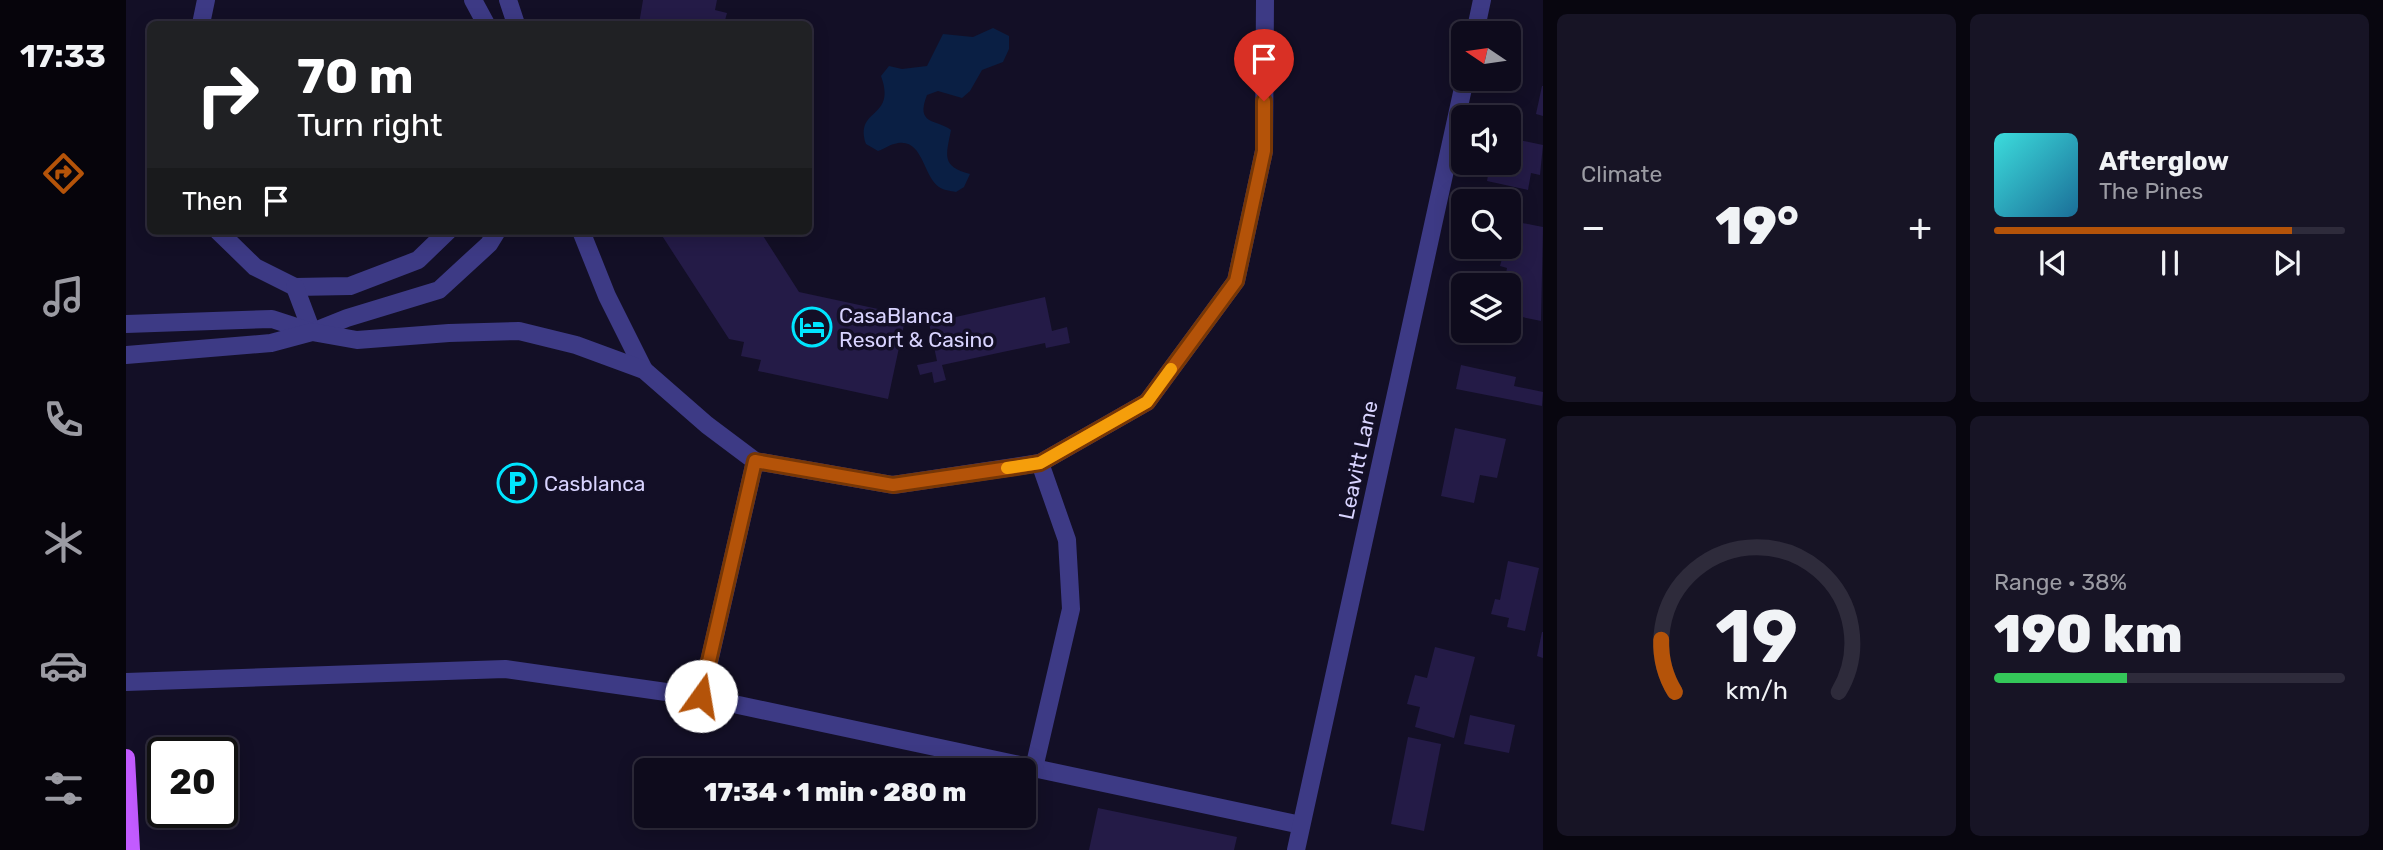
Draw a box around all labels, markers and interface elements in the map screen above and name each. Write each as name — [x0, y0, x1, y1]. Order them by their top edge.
north arrow — [1451, 21, 1521, 91]
map controls — [1451, 21, 1521, 343]
pin — [1234, 29, 1294, 101]
text: 17:33 — [20, 37, 106, 75]
icon: arrive — [1245, 40, 1283, 78]
text: 70 m — [297, 47, 414, 105]
icon: right — [182, 49, 273, 140]
button: sound — [1451, 105, 1521, 175]
text: Turn right — [297, 106, 442, 144]
text: Afterglow — [2099, 146, 2229, 177]
icon: directions — [39, 149, 88, 198]
text: Climate — [1581, 160, 1662, 188]
text: The Pines — [2099, 177, 2203, 205]
icon: arrive — [257, 182, 295, 220]
text: Then — [182, 186, 243, 217]
button: search — [1451, 189, 1521, 259]
text: 19° — [1715, 195, 1799, 257]
text: − — [1581, 204, 1606, 250]
text: + — [1908, 204, 1932, 250]
icon: previous — [2034, 244, 2072, 282]
icon: pause — [2151, 244, 2189, 282]
icon: next — [2268, 244, 2306, 282]
icon: music — [39, 272, 88, 321]
button: layers — [1451, 273, 1521, 343]
place label: CasaBlanca Resort & Casino — [839, 303, 994, 352]
hotel icon: CasaBlanca Resort & Casino — [791, 306, 833, 348]
icon: phone — [39, 395, 88, 444]
street label: Leavitt Lane — [1333, 398, 1383, 522]
parking icon: Casblanca — [496, 462, 538, 504]
place label: Casblanca — [544, 471, 645, 496]
icon: climate — [39, 518, 88, 567]
text: Range · 38% — [1994, 568, 2127, 596]
text: 19 — [1715, 594, 1798, 680]
text: 190 km — [1994, 603, 2183, 665]
icon: car — [39, 641, 88, 690]
position arrow — [664, 659, 738, 733]
text: km/h — [1725, 676, 1788, 705]
speed limit sign: 20 — [147, 737, 238, 828]
icon: filters — [39, 764, 88, 813]
text: 17:34 · 1 min · 280 m — [704, 777, 966, 808]

